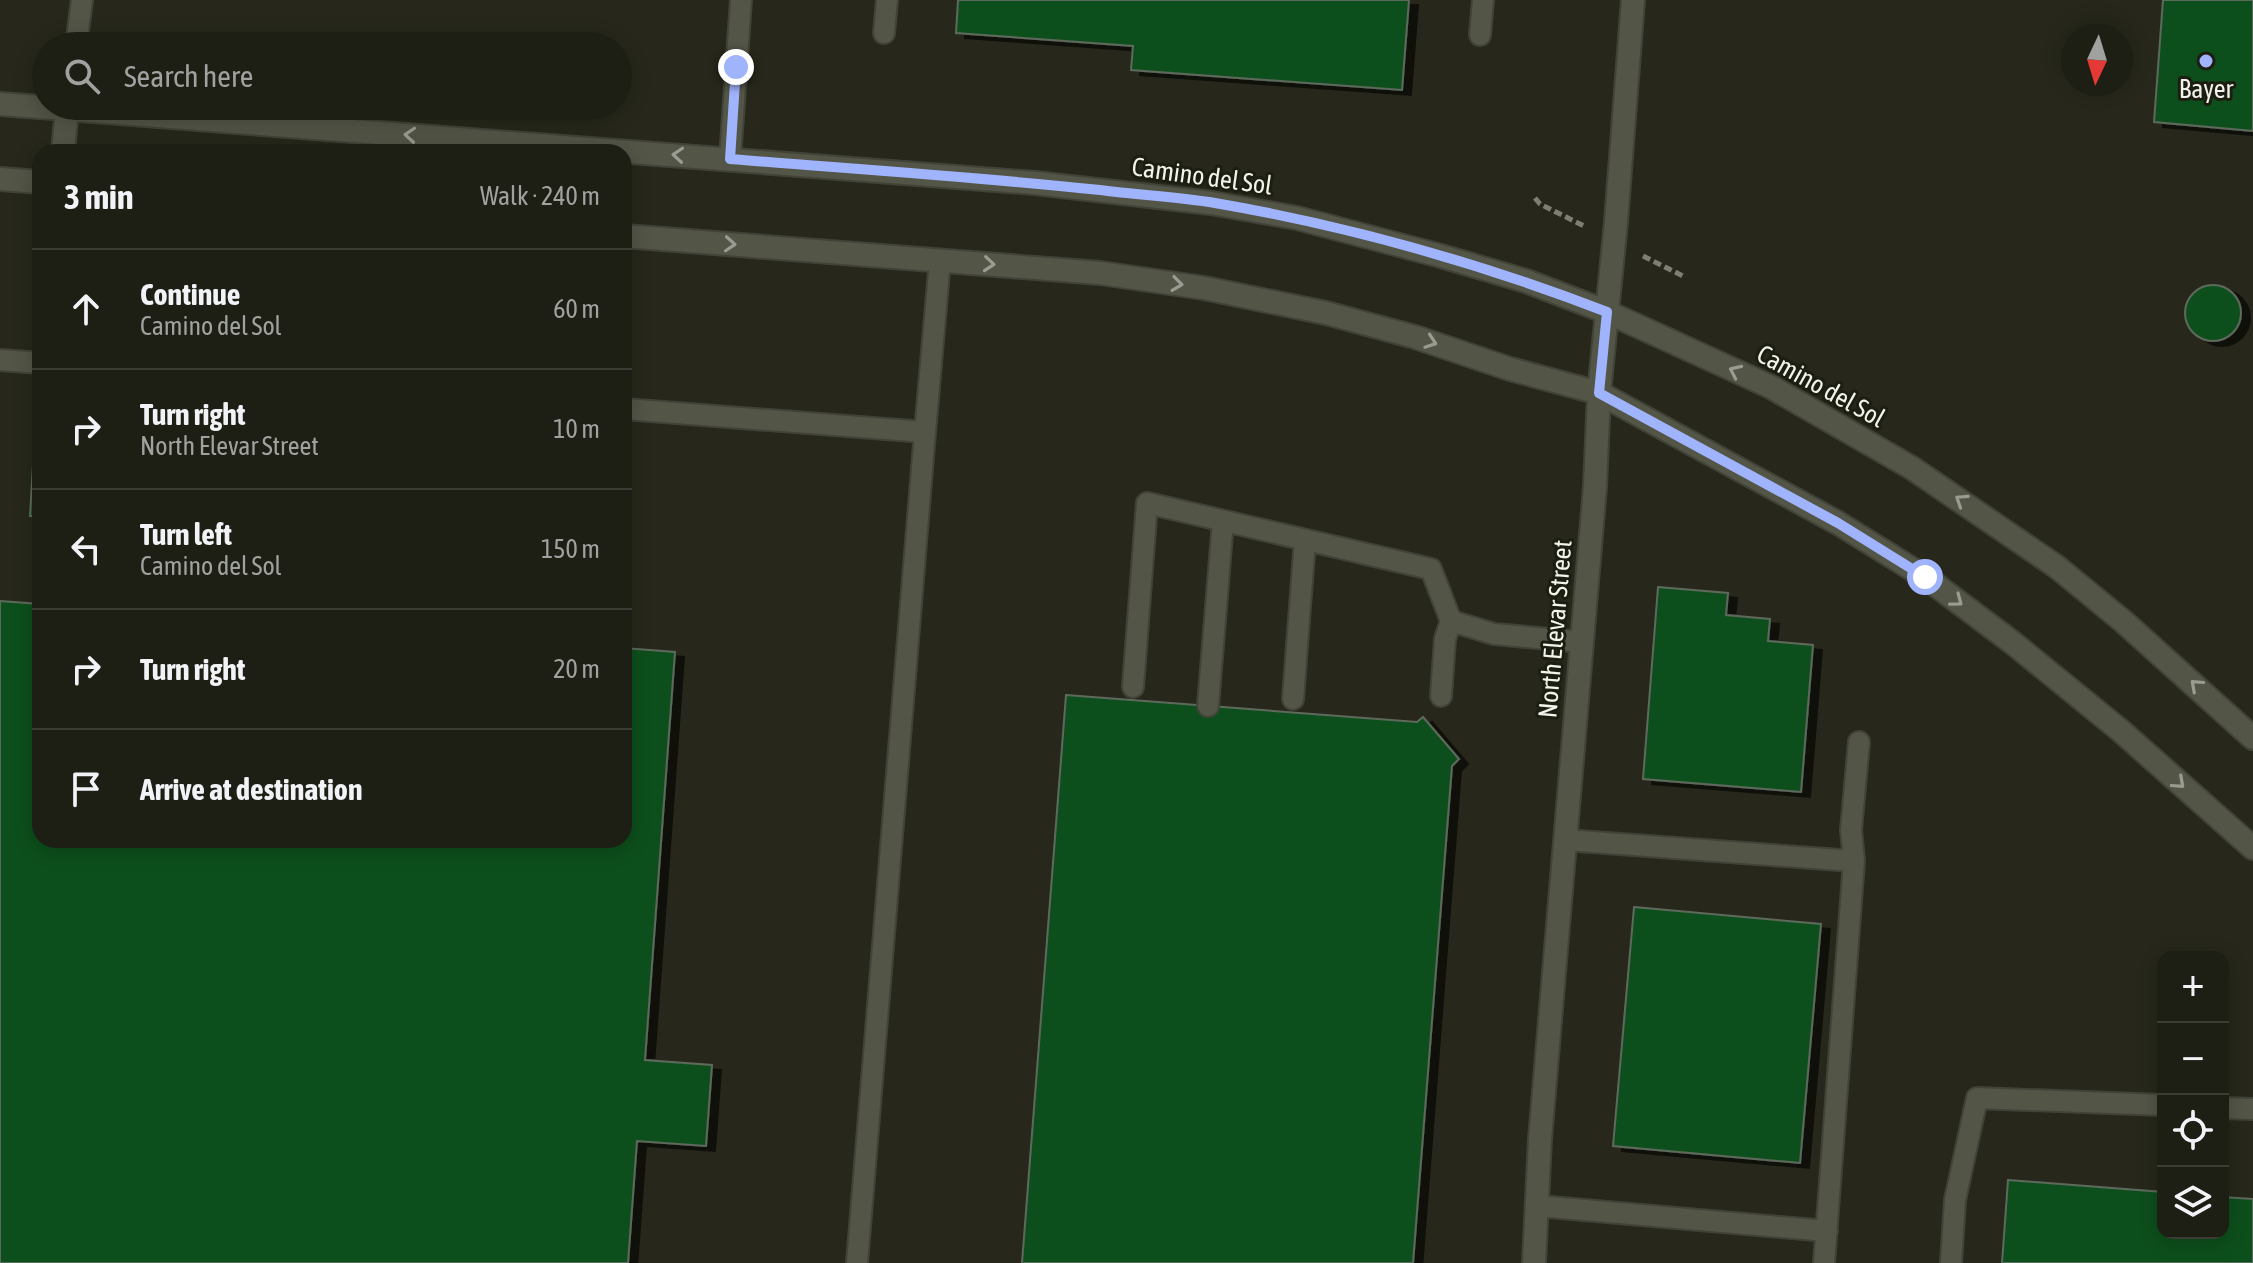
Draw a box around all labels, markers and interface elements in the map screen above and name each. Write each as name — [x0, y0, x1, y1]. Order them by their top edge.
north arrow — [2061, 24, 2133, 96]
search box — [32, 32, 632, 120]
route end — [718, 49, 754, 85]
marker: Bayer — [2197, 52, 2215, 70]
icon: search — [60, 54, 104, 98]
text: Search here — [124, 59, 253, 93]
place label: Bayer — [2179, 74, 2233, 104]
one-way arrow — [403, 127, 416, 144]
one-way arrow — [671, 147, 684, 164]
street label: Camino del Sol — [1130, 151, 1274, 201]
text: 3 min — [64, 177, 133, 216]
text: Walk · 240 m — [480, 181, 600, 211]
one-way arrow — [724, 235, 737, 252]
one-way arrow — [983, 255, 996, 272]
one-way arrow — [1171, 275, 1184, 292]
text: Continue — [140, 277, 240, 311]
icon: ahead — [64, 287, 108, 331]
text: 60 m — [553, 294, 600, 324]
text: Camino del Sol — [140, 311, 282, 341]
one-way arrow — [1423, 333, 1437, 349]
street label: Camino del Sol — [1752, 339, 1890, 433]
one-way arrow — [1729, 364, 1744, 380]
text: Turn right — [140, 397, 246, 431]
icon: right — [64, 407, 108, 451]
text: 10 m — [553, 414, 600, 444]
text: North Elevar Street — [140, 431, 319, 461]
one-way arrow — [1955, 495, 1969, 510]
text: Turn left — [140, 517, 232, 551]
icon: left — [64, 527, 108, 571]
text: 150 m — [541, 534, 600, 564]
street label: North Elevar Street — [1532, 539, 1578, 719]
text: Camino del Sol — [140, 551, 282, 581]
route start — [1907, 559, 1943, 595]
one-way arrow — [1948, 591, 1962, 605]
icon: right — [64, 647, 108, 691]
text: Turn right — [140, 652, 246, 686]
text: 20 m — [553, 654, 600, 684]
one-way arrow — [2190, 680, 2205, 695]
icon: arrive — [64, 767, 108, 811]
text: Arrive at destination — [140, 772, 362, 806]
one-way arrow — [2169, 773, 2184, 788]
map controls — [2157, 951, 2229, 1239]
button: + — [2157, 951, 2229, 1023]
button: − — [2157, 1023, 2229, 1095]
button: locate — [2157, 1095, 2229, 1167]
button: layers — [2157, 1167, 2229, 1239]

